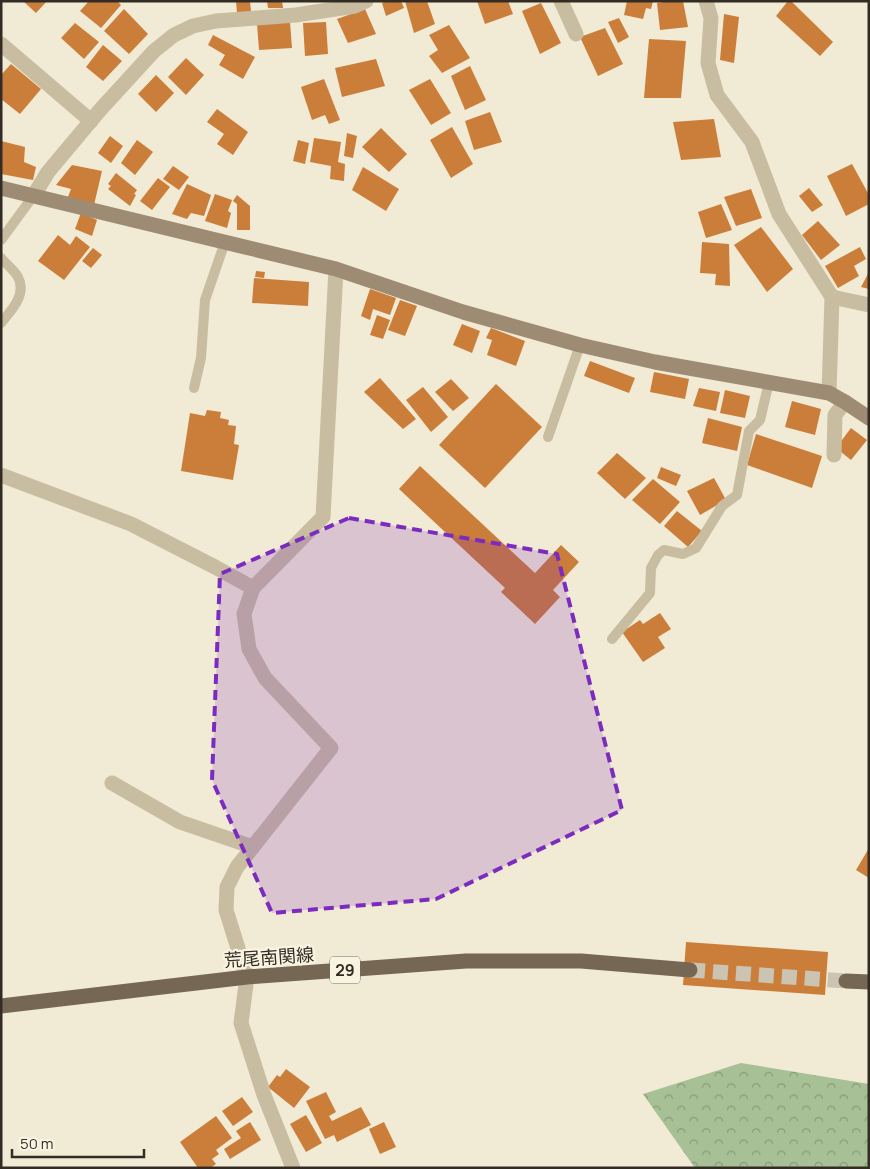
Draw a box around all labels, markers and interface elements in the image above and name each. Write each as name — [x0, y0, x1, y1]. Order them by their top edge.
street label: 荒尾南関線 — [223, 942, 315, 972]
road number: 29 — [330, 956, 360, 984]
scale bar — [12, 1126, 145, 1158]
text: 50 m — [20, 1133, 54, 1154]

